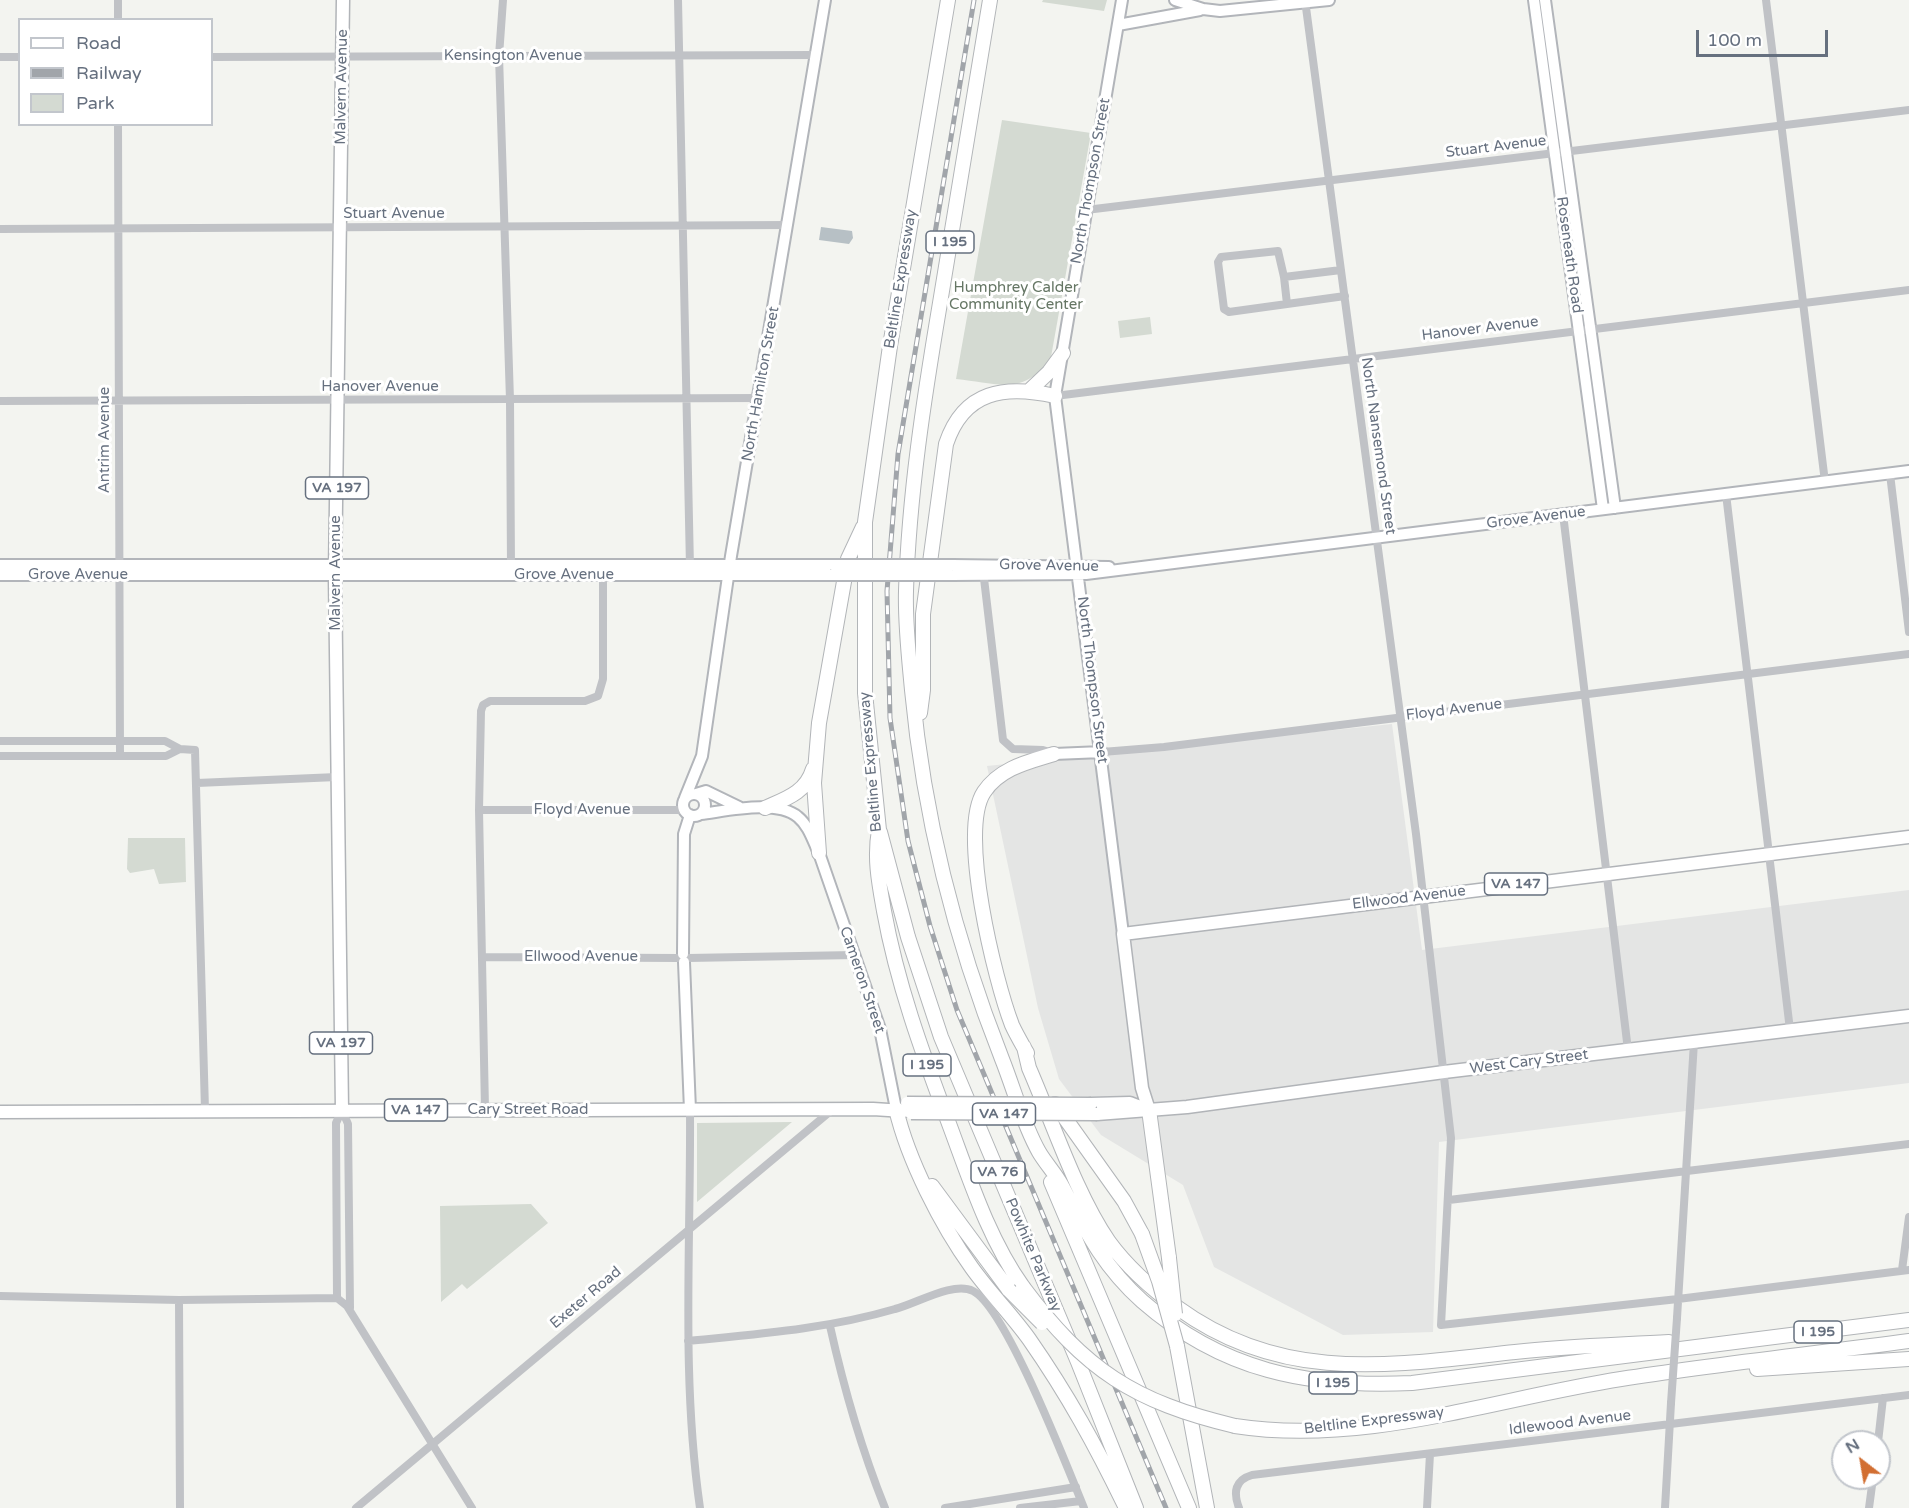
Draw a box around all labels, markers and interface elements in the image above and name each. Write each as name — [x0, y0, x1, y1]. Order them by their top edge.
legend — [18, 18, 213, 126]
scale bar — [1699, 18, 1831, 56]
street label: Malvern Avenue — [332, 29, 352, 145]
text: 100 m — [1707, 29, 1762, 51]
text: Road — [76, 32, 121, 54]
street label: Kensington Avenue — [444, 47, 582, 65]
text: Railway — [76, 62, 142, 84]
text: Park — [76, 92, 114, 114]
street label: North Thompson Street — [1068, 97, 1114, 265]
street label: Stuart Avenue — [1445, 132, 1547, 162]
street label: Roseneath Road — [1552, 195, 1586, 315]
street label: Stuart Avenue — [343, 205, 445, 223]
street label: Beltline Expressway — [881, 208, 921, 350]
road number: I 195 — [926, 231, 974, 253]
park label: Humphrey Calder Community Center — [949, 279, 1083, 314]
street label: North Hamilton Street — [738, 305, 784, 463]
street label: Hanover Avenue — [1421, 313, 1539, 345]
street label: North Nansemond Street — [1357, 356, 1399, 536]
street label: Hanover Avenue — [321, 378, 439, 396]
street label: Antrim Avenue — [96, 387, 114, 493]
road number: VA 197 — [306, 477, 368, 499]
street label: Grove Avenue — [1485, 503, 1587, 533]
street label: Malvern Avenue — [327, 515, 345, 631]
street label: Grove Avenue — [999, 556, 1099, 576]
street label: Grove Avenue — [28, 566, 128, 584]
street label: Grove Avenue — [514, 566, 614, 584]
street label: North Thompson Street — [1073, 595, 1111, 765]
street label: Beltline Expressway — [856, 691, 886, 833]
street label: Floyd Avenue — [1405, 695, 1503, 725]
street label: Floyd Avenue — [534, 801, 630, 819]
road number: VA 147 — [1484, 873, 1547, 895]
street label: Ellwood Avenue — [1351, 882, 1467, 914]
street label: Cameron Street — [835, 924, 889, 1036]
street label: Ellwood Avenue — [524, 948, 638, 966]
road number: VA 197 — [310, 1032, 372, 1054]
street label: West Cary Street — [1469, 1046, 1589, 1078]
road number: I 195 — [903, 1054, 951, 1076]
road number: VA 147 — [384, 1099, 448, 1121]
street label: Cary Street Road — [467, 1101, 589, 1119]
road number: VA 147 — [972, 1103, 1036, 1125]
road number: VA 76 — [971, 1161, 1025, 1183]
street label: Powhite Parkway — [1001, 1195, 1065, 1315]
street label: Exeter Road — [547, 1263, 625, 1333]
road number: I 195 — [1794, 1321, 1842, 1343]
road number: I 195 — [1309, 1372, 1357, 1394]
street label: Beltline Expressway — [1303, 1403, 1445, 1439]
street label: Idlewood Avenue — [1508, 1407, 1632, 1439]
north arrow — [1831, 1430, 1891, 1490]
text: N — [1842, 1434, 1863, 1458]

